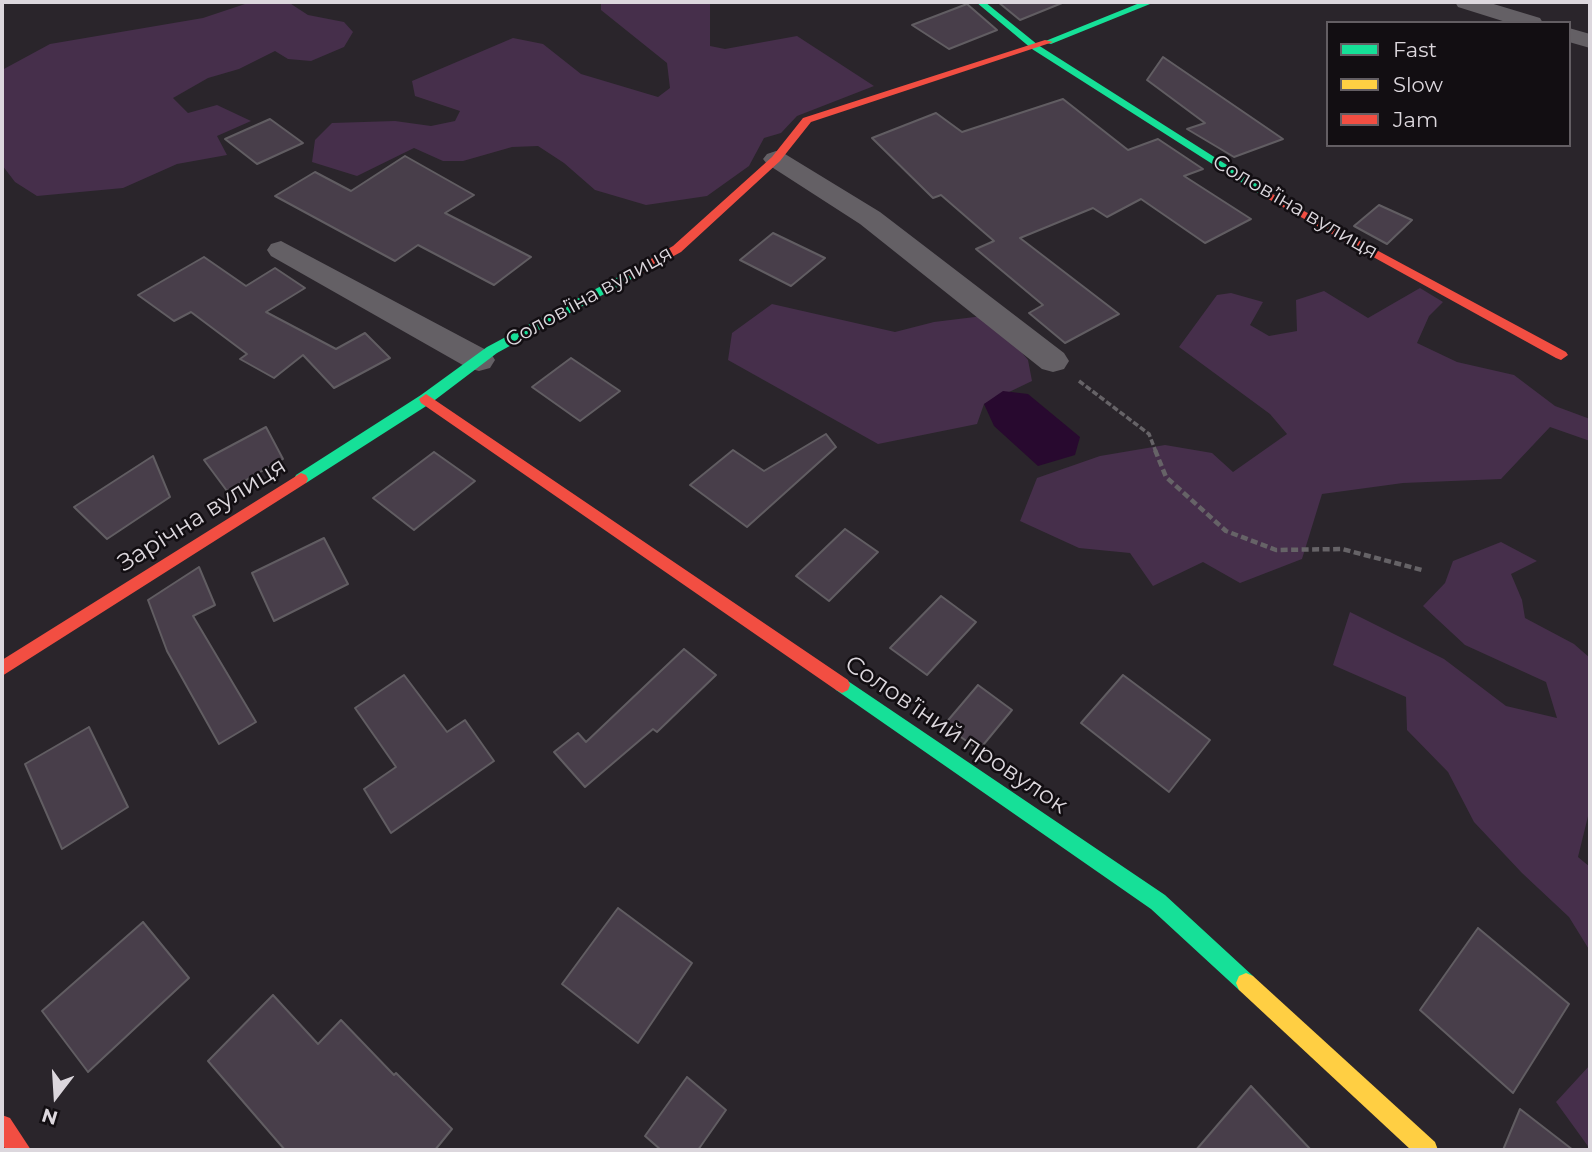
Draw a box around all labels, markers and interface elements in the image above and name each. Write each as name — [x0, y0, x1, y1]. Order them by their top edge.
legend — [1326, 21, 1571, 147]
text: Fast — [1393, 37, 1437, 62]
text: Slow — [1393, 72, 1443, 97]
text: Jam — [1393, 107, 1438, 132]
street label: Соловʼїна вулиця — [1208, 149, 1382, 265]
street label: Соловʼїна вулиця — [501, 241, 677, 353]
street label: Зарічна вулиця — [113, 452, 291, 578]
street label: Соловʼїний провулок — [839, 650, 1073, 820]
north arrow — [21, 1061, 91, 1131]
text: N — [39, 1103, 60, 1130]

